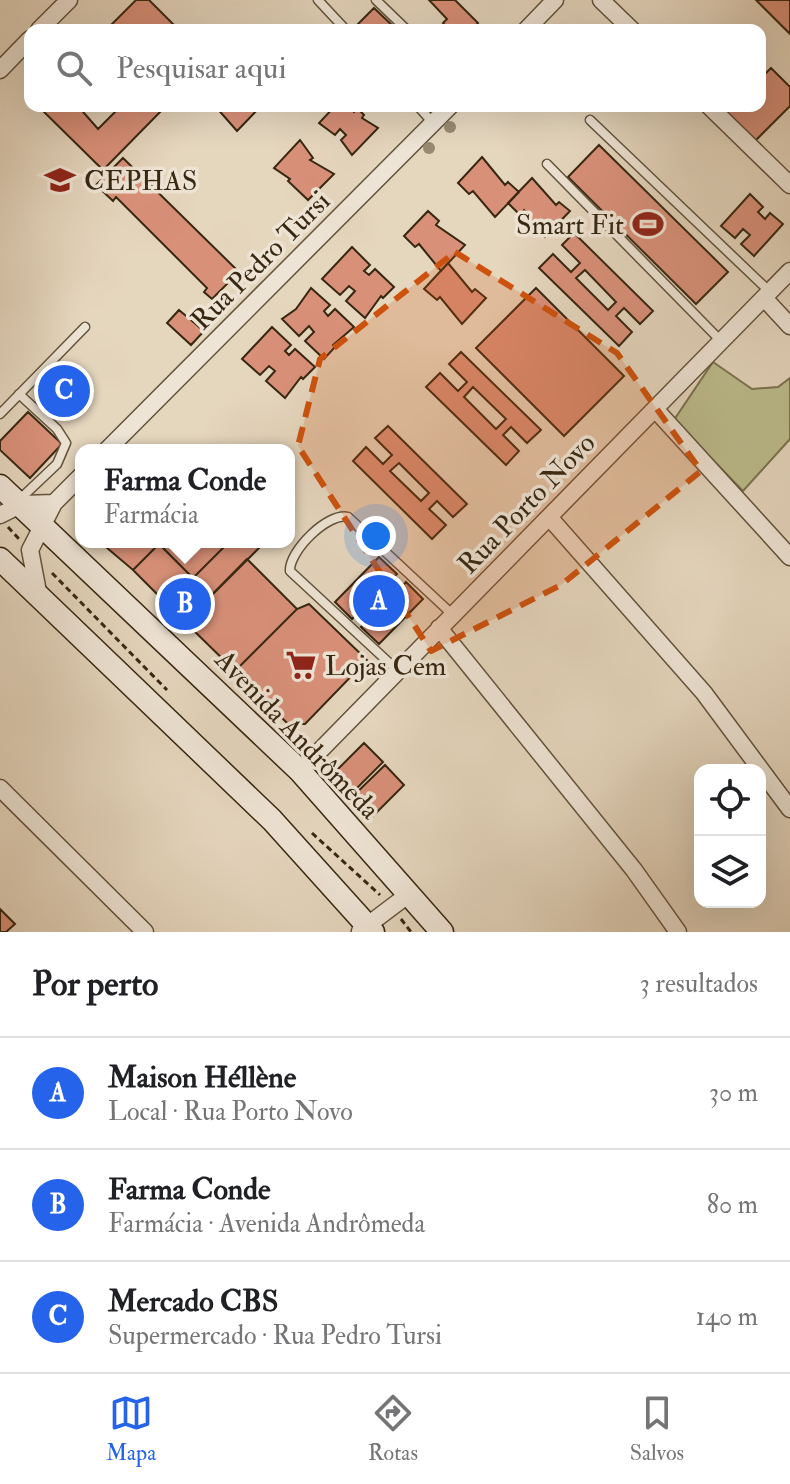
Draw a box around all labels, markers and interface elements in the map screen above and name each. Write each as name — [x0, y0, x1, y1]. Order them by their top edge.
search box — [24, 24, 766, 112]
icon: search — [52, 46, 96, 90]
text: Pesquisar aqui — [116, 50, 286, 87]
school or university icon: CEPHAS — [43, 163, 77, 197]
place label: CEPHAS — [84, 164, 197, 199]
street label: Rua Pedro Tursi — [184, 184, 338, 338]
sports icon: Smart Fit — [631, 207, 665, 241]
place label: Smart Fit — [516, 208, 624, 243]
pin: C — [38, 361, 90, 421]
street label: Rua Porto Novo — [451, 426, 603, 582]
popup — [75, 444, 295, 548]
text: Farma Conde — [104, 462, 266, 499]
text: Farmácia — [104, 499, 199, 531]
your location — [356, 516, 396, 556]
pin: A — [353, 571, 405, 631]
pin: B — [159, 574, 211, 634]
street label: Avenida Andrômeda — [207, 642, 387, 827]
supermarket icon: Lojas Cem — [284, 648, 318, 682]
place label: Lojas Cem — [325, 649, 447, 684]
map controls — [694, 764, 766, 908]
button: locate — [694, 764, 766, 836]
button: layers — [694, 836, 766, 908]
text: Por perto — [32, 963, 158, 1006]
text: 3 resultados — [640, 968, 758, 1000]
text: Maison Héllène — [108, 1059, 296, 1096]
text: A — [50, 1077, 66, 1109]
text: 30 m — [709, 1077, 758, 1109]
text: Local · Rua Porto Novo — [108, 1096, 353, 1128]
text: Farma Conde — [108, 1171, 271, 1208]
text: B — [49, 1189, 67, 1221]
text: 80 m — [707, 1189, 758, 1221]
text: Farmácia · Avenida Andrômeda — [108, 1208, 425, 1240]
text: Mercado CBS — [108, 1283, 278, 1320]
text: C — [48, 1301, 68, 1333]
text: 140 m — [696, 1301, 758, 1333]
text: Supermercado · Rua Pedro Tursi — [108, 1320, 442, 1352]
tab: Mapa — [106, 1391, 156, 1467]
tab: Rotas — [368, 1391, 418, 1467]
tab: Salvos — [630, 1391, 684, 1467]

